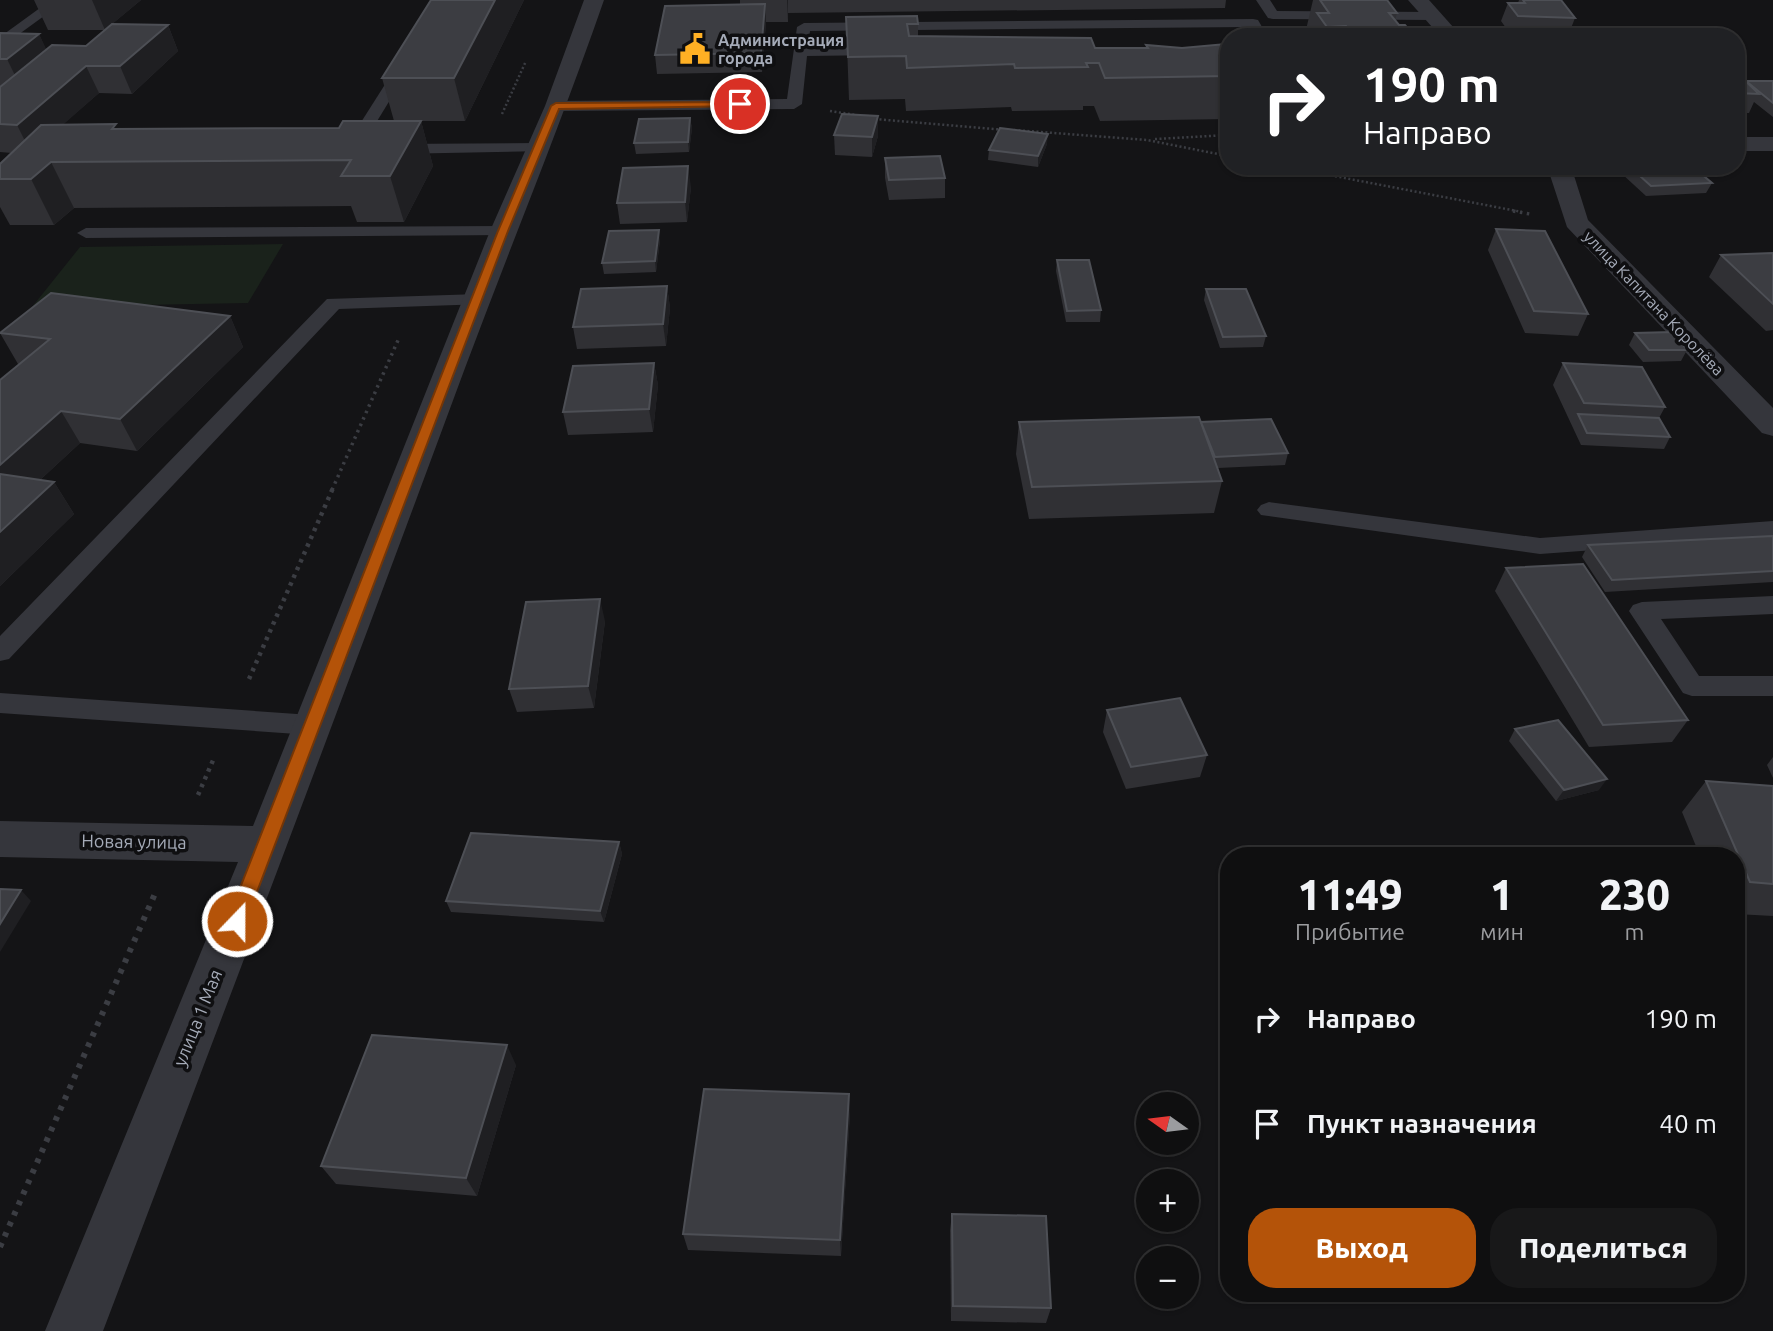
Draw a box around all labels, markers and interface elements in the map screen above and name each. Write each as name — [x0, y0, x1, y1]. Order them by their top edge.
place label: Администрация города — [718, 31, 844, 67]
public building icon: Администрация города — [678, 32, 712, 66]
icon: right — [1248, 56, 1339, 147]
text: 190 m — [1363, 56, 1500, 111]
pin — [710, 74, 770, 134]
icon: arrive — [721, 85, 759, 123]
text: Направо — [1363, 114, 1492, 150]
street label: улица Капитана Королёва — [1580, 227, 1728, 379]
street label: Новая улица — [81, 830, 187, 852]
text: 11:49 — [1297, 871, 1403, 918]
text: 1 — [1490, 871, 1514, 918]
text: 230 — [1599, 871, 1670, 918]
position arrow — [200, 884, 274, 958]
text: Прибытие — [1295, 919, 1405, 944]
text: мин — [1480, 919, 1524, 944]
text: m — [1624, 919, 1644, 944]
street label: улица 1 Мая — [169, 966, 225, 1069]
icon: right — [1248, 1000, 1286, 1038]
text: Направо — [1307, 1004, 1416, 1033]
text: 190 m — [1645, 1004, 1717, 1033]
north arrow — [1136, 1092, 1199, 1155]
map controls — [1136, 1092, 1199, 1309]
icon: arrive — [1248, 1105, 1286, 1143]
text: Пункт назначения — [1307, 1109, 1537, 1138]
text: 40 m — [1659, 1109, 1717, 1138]
button: + — [1136, 1169, 1199, 1232]
button: Выход — [1248, 1208, 1476, 1288]
button: Поделиться — [1490, 1208, 1717, 1288]
button: − — [1136, 1246, 1199, 1309]

